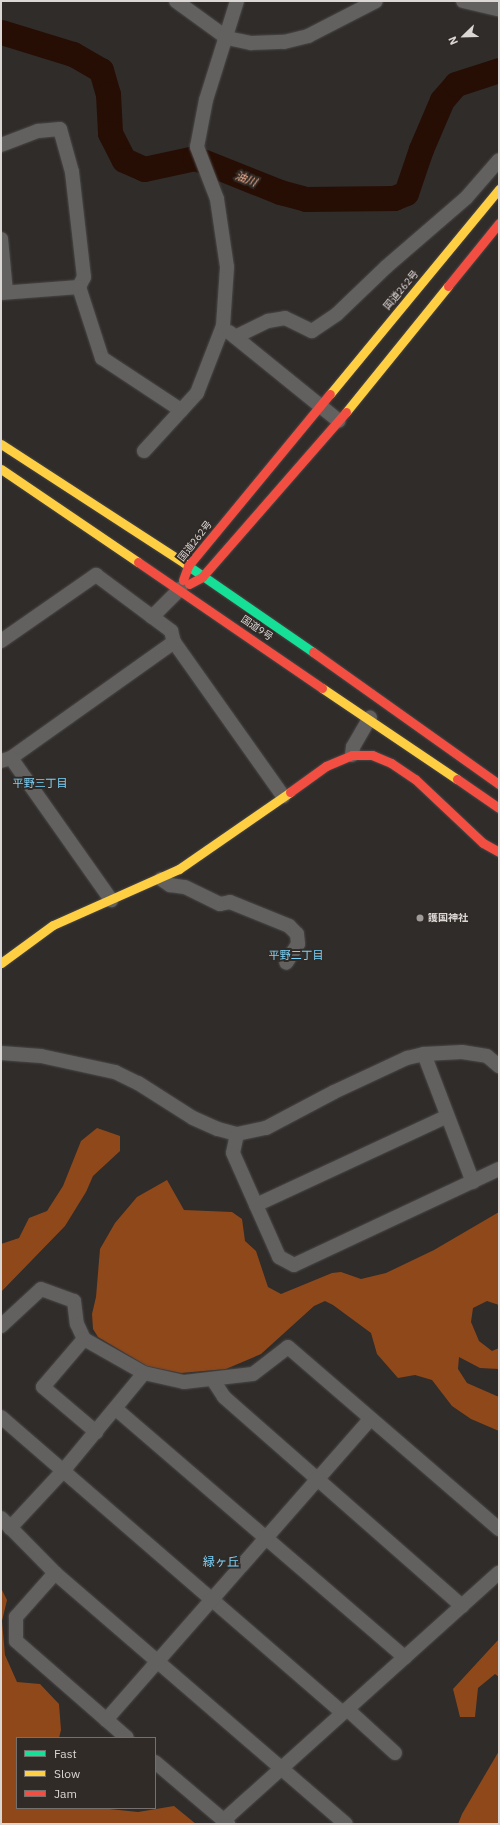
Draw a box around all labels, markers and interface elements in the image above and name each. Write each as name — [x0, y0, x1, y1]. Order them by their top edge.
north arrow — [444, 16, 484, 56]
text: N — [445, 34, 461, 47]
water label: 油川 — [233, 169, 259, 189]
street label: 国道262号 — [381, 268, 421, 312]
street label: 国道262号 — [175, 518, 215, 564]
street label: 国道9号 — [239, 613, 275, 643]
district label: 平野三丁目 — [13, 776, 67, 790]
place label: 護国神社 — [428, 912, 468, 924]
marker: 護国神社 — [415, 913, 425, 923]
district label: 平野二丁目 — [269, 948, 323, 962]
district label: 緑ヶ丘 — [203, 1555, 239, 1569]
legend — [16, 1737, 156, 1809]
text: Fast — [54, 1746, 77, 1761]
text: Slow — [54, 1766, 80, 1781]
text: Jam — [54, 1786, 77, 1801]

